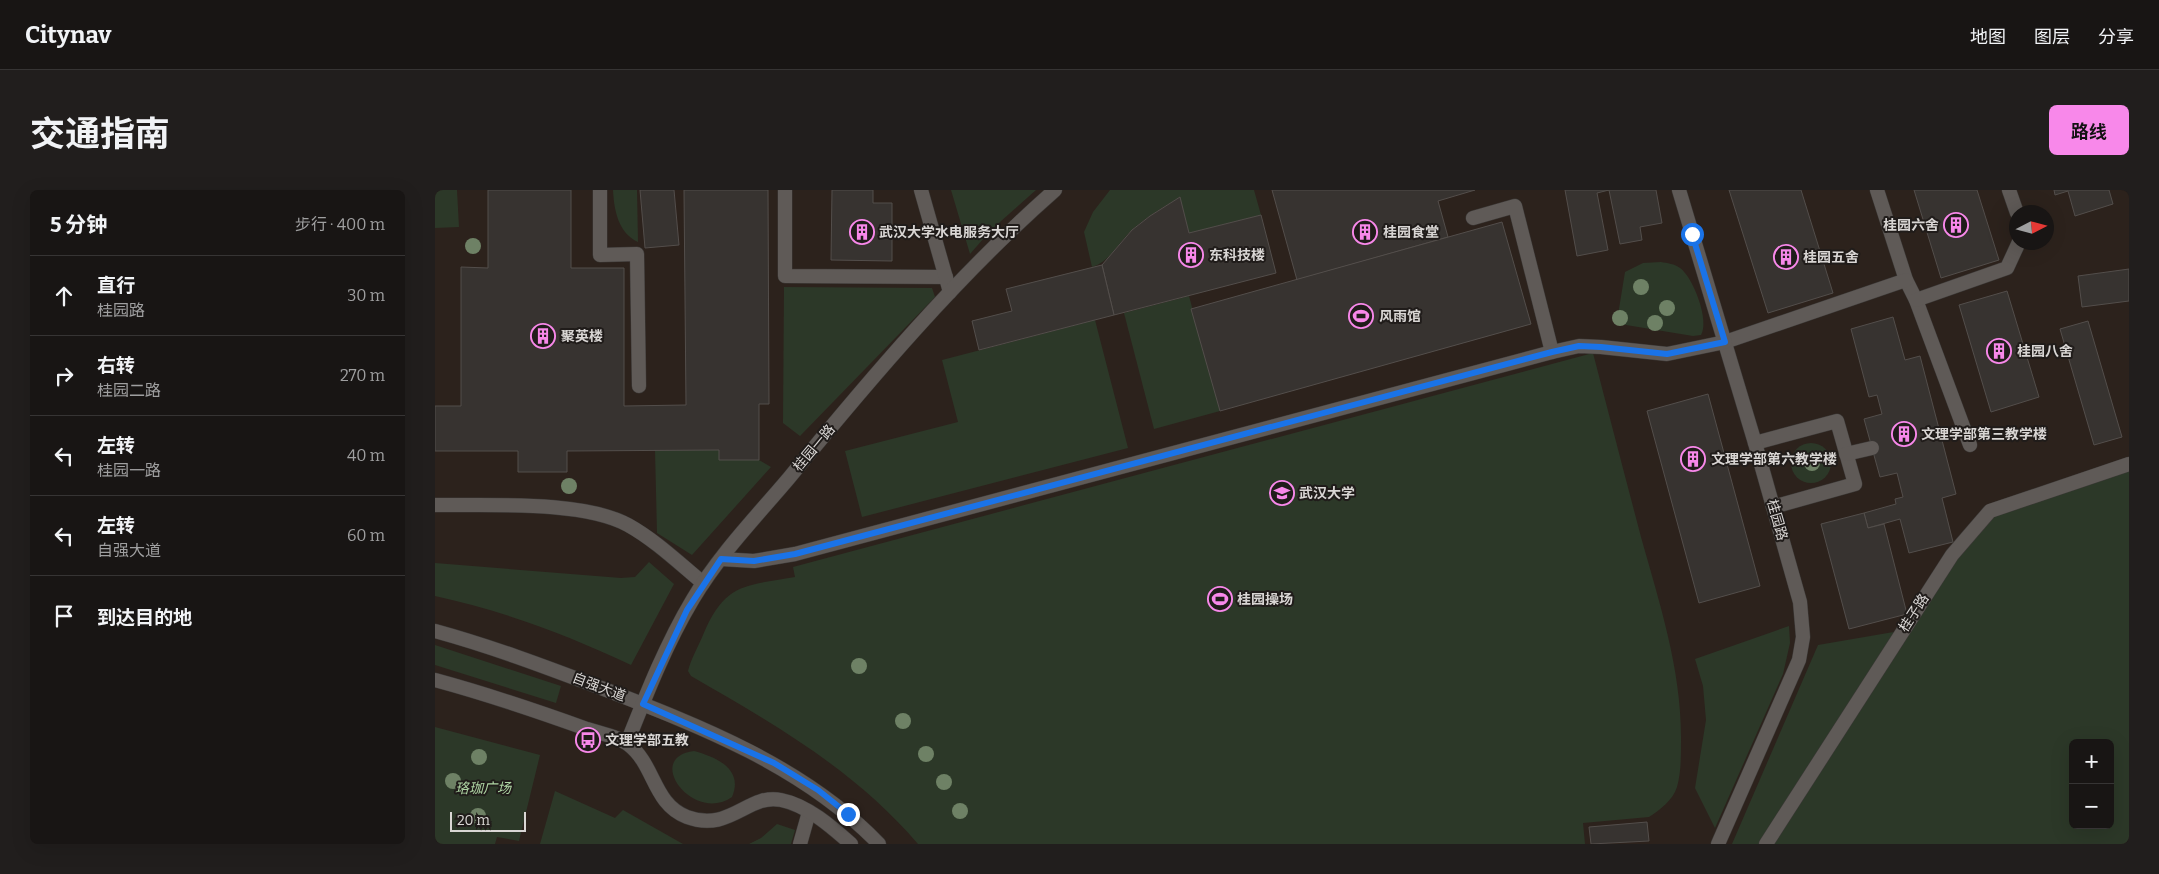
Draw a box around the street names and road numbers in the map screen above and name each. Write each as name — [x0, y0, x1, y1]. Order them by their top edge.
street label: 桂园一路 — [789, 421, 839, 475]
street label: 桂园路 — [1763, 497, 1791, 543]
street label: 桂子路 — [1895, 591, 1933, 635]
street label: 自强大道 — [570, 669, 628, 705]

